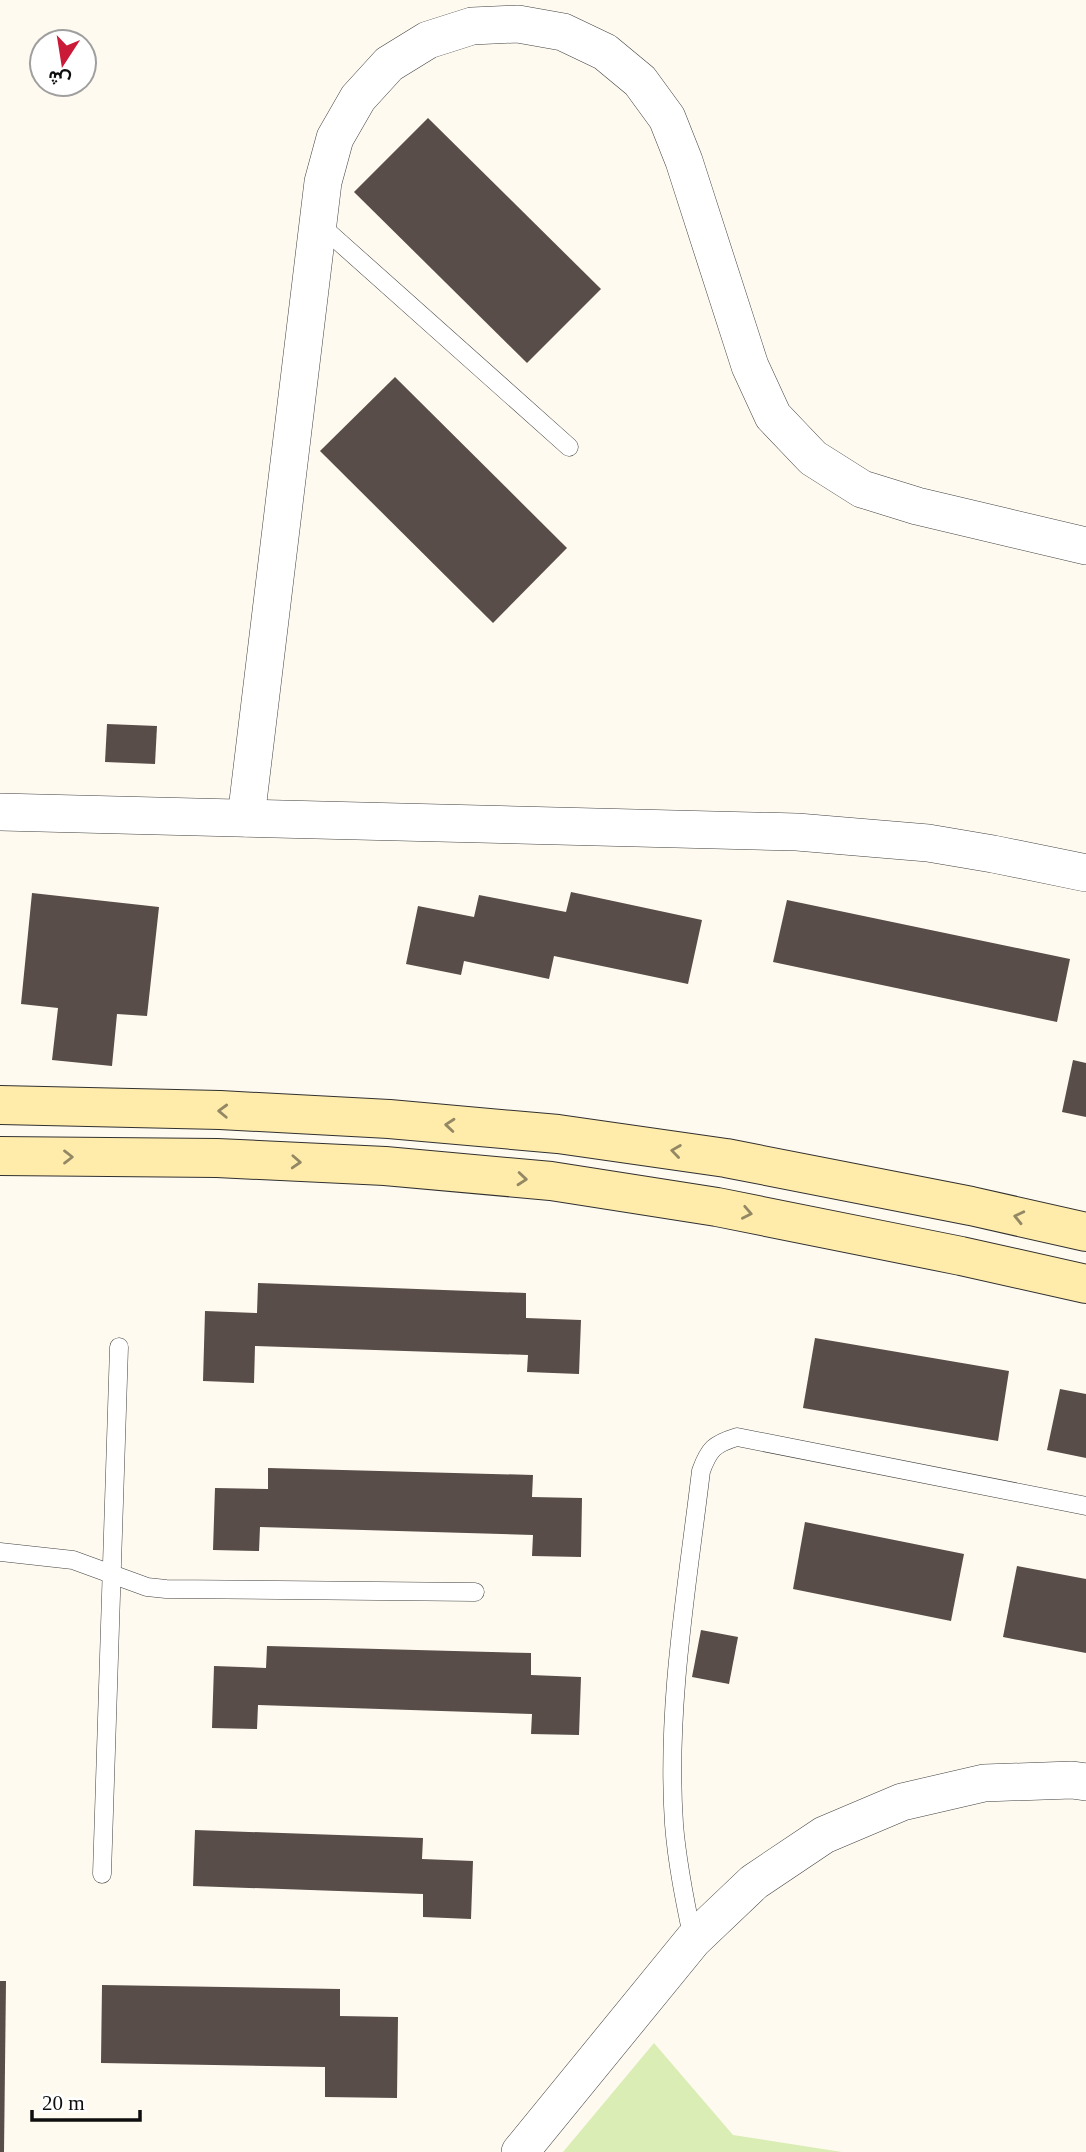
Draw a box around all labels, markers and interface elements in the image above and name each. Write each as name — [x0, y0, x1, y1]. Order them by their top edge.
north arrow — [28, 28, 98, 98]
text: ش — [46, 65, 73, 92]
one-way arrow — [217, 1103, 228, 1118]
one-way arrow — [444, 1118, 455, 1133]
one-way arrow — [670, 1144, 682, 1159]
one-way arrow — [63, 1150, 74, 1165]
one-way arrow — [290, 1154, 301, 1169]
one-way arrow — [517, 1171, 528, 1186]
one-way arrow — [741, 1205, 753, 1220]
one-way arrow — [1013, 1211, 1025, 1225]
scale bar — [32, 2078, 140, 2122]
text: 20 m — [42, 2091, 85, 2115]

